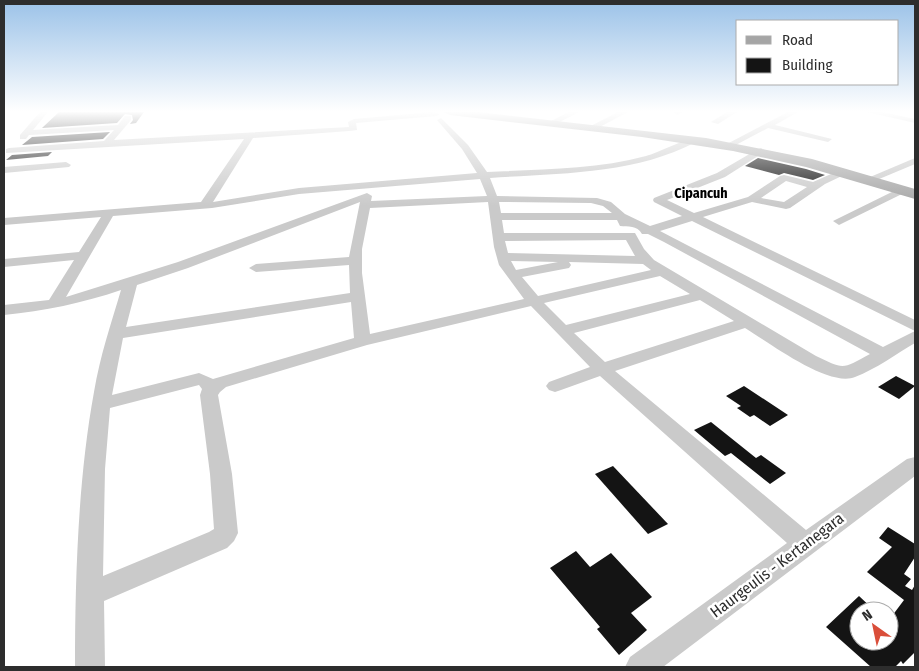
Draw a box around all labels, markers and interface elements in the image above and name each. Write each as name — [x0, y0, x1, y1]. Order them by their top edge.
legend — [736, 20, 899, 85]
text: Road — [782, 31, 813, 49]
text: Building — [782, 56, 833, 74]
district label: Cipancuh — [674, 185, 728, 202]
street label: Haurgeulis - Kertanegara — [706, 508, 848, 621]
north arrow — [849, 601, 899, 651]
text: N — [859, 606, 875, 625]

